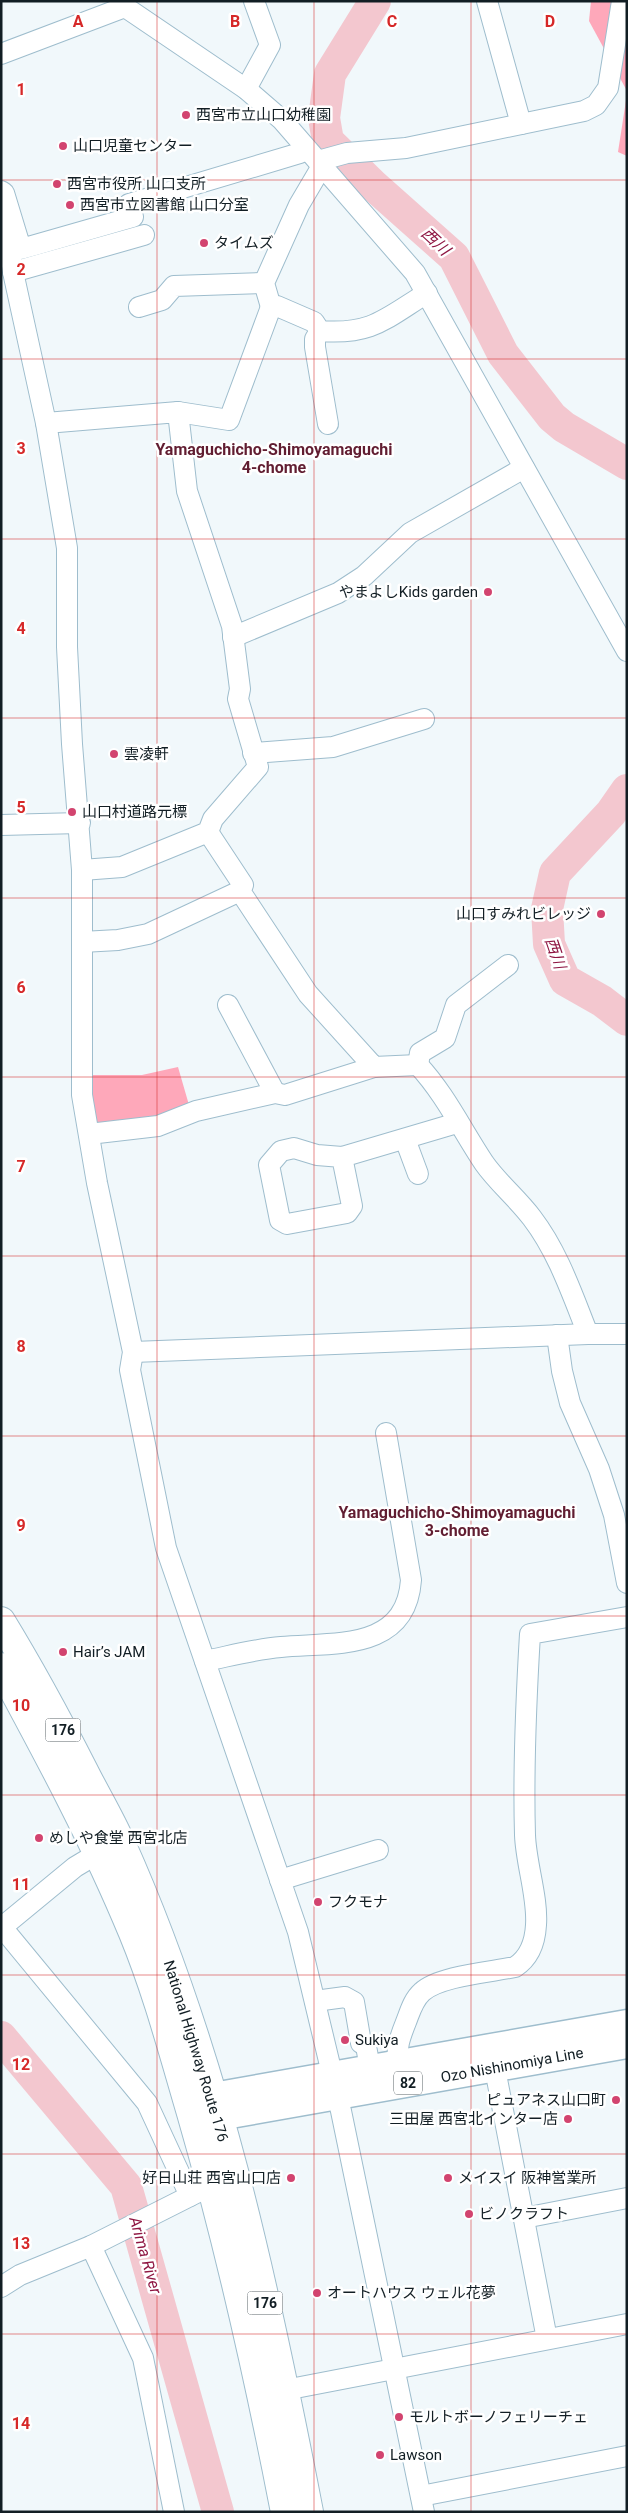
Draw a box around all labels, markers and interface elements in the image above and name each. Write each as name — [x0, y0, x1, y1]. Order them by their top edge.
text: A — [73, 12, 84, 31]
text: B — [230, 12, 240, 31]
text: C — [387, 12, 397, 31]
text: D — [545, 12, 555, 31]
text: 1 — [16, 80, 26, 99]
place label: 西宮市立山口幼稚園 — [196, 106, 331, 124]
marker: 西宮市立山口幼稚園 — [180, 109, 192, 121]
place label: 山口児童センター — [73, 137, 193, 155]
marker: 山口児童センター — [57, 140, 69, 152]
place label: 西宮市役所 山口支所 — [67, 175, 206, 193]
marker: 西宮市役所 山口支所 — [51, 178, 63, 190]
place label: 西宮市立図書館 山口分室 — [80, 196, 249, 214]
marker: 西宮市立図書館 山口分室 — [64, 199, 76, 211]
water label: 西川 — [417, 224, 455, 261]
place label: タイムズ — [214, 234, 274, 252]
marker: タイムズ — [198, 237, 210, 249]
text: 2 — [16, 260, 26, 279]
text: 3 — [16, 439, 26, 458]
district label: Yamaguchicho-Shimoyamaguchi 4-chome — [155, 440, 393, 477]
place label: やまよしKids garden — [339, 583, 478, 601]
marker: やまよしKids garden — [482, 586, 494, 598]
text: 4 — [16, 619, 26, 638]
place label: 雲凌軒 — [124, 745, 169, 763]
marker: 雲凌軒 — [108, 748, 120, 760]
text: 5 — [16, 798, 26, 817]
place label: 山口村道路元標 — [82, 803, 187, 821]
marker: 山口村道路元標 — [66, 806, 78, 818]
place label: 山口すみれビレッジ — [456, 905, 591, 923]
marker: 山口すみれビレッジ — [595, 908, 607, 920]
water label: 西川 — [541, 935, 570, 973]
text: 6 — [16, 978, 26, 997]
text: 7 — [16, 1157, 26, 1176]
text: 8 — [16, 1337, 26, 1356]
district label: Yamaguchicho-Shimoyamaguchi 3-chome — [338, 1503, 576, 1540]
text: 9 — [16, 1516, 26, 1535]
place label: Hair’s JAM — [73, 1643, 145, 1661]
marker: Hair’s JAM — [57, 1646, 69, 1658]
text: 10 — [12, 1696, 30, 1715]
road number: 176 — [46, 1718, 80, 1742]
place label: めしや食堂 西宮北店 — [49, 1829, 188, 1847]
marker: めしや食堂 西宮北店 — [33, 1832, 45, 1844]
text: 11 — [12, 1875, 30, 1894]
place label: フクモナ — [328, 1893, 388, 1911]
marker: フクモナ — [312, 1896, 324, 1908]
street label: National Highway Route 176 — [160, 1958, 232, 2144]
place label: Sukiya — [355, 2031, 399, 2049]
marker: Sukiya — [339, 2034, 351, 2046]
street label: Ozo Nishinomiya Line — [439, 2044, 585, 2086]
text: 12 — [12, 2055, 30, 2074]
road number: 82 — [394, 2072, 422, 2094]
place label: ピュアネス山口町 — [486, 2091, 606, 2109]
marker: ピュアネス山口町 — [610, 2094, 622, 2106]
place label: 三田屋 西宮北インター店 — [389, 2110, 558, 2128]
marker: 三田屋 西宮北インター店 — [562, 2113, 574, 2125]
place label: 好日山荘 西宮山口店 — [142, 2169, 281, 2187]
place label: メイスイ 阪神営業所 — [458, 2169, 596, 2187]
marker: 好日山荘 西宮山口店 — [285, 2172, 297, 2184]
marker: メイスイ 阪神営業所 — [442, 2172, 454, 2184]
place label: ビノクラフト — [479, 2205, 569, 2223]
marker: ビノクラフト — [463, 2208, 475, 2220]
water label: Arima River — [125, 2213, 166, 2297]
text: 13 — [12, 2234, 30, 2253]
place label: オートハウス ウェル花夢 — [327, 2284, 496, 2302]
marker: オートハウス ウェル花夢 — [311, 2287, 323, 2299]
road number: 176 — [248, 2292, 282, 2314]
place label: モルトボーノフェリーチェ — [409, 2408, 588, 2426]
marker: モルトボーノフェリーチェ — [393, 2411, 405, 2423]
text: 14 — [12, 2414, 30, 2433]
place label: Lawson — [390, 2446, 442, 2464]
marker: Lawson — [374, 2449, 386, 2461]

